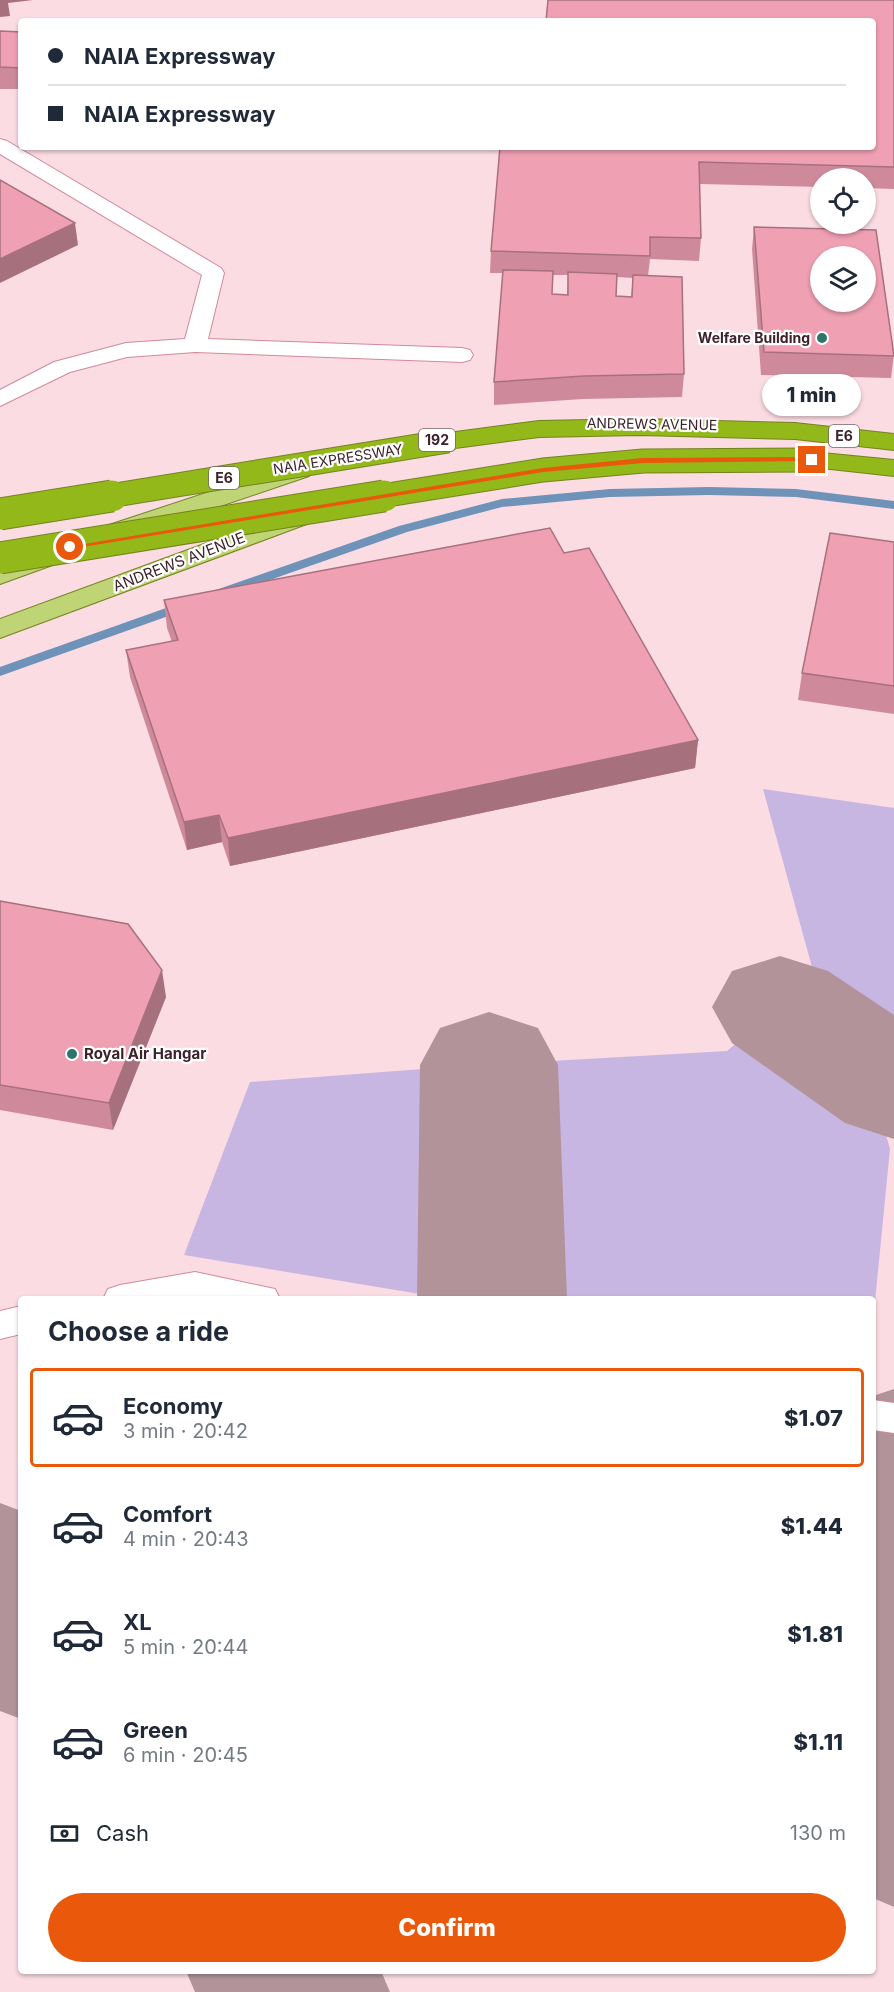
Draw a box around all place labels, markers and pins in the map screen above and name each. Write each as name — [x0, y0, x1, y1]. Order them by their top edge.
place label: Welfare Building — [698, 329, 810, 346]
marker: Welfare Building — [815, 331, 829, 345]
place label: Royal Air Hangar — [84, 1044, 206, 1063]
marker: Royal Air Hangar — [65, 1047, 79, 1061]

